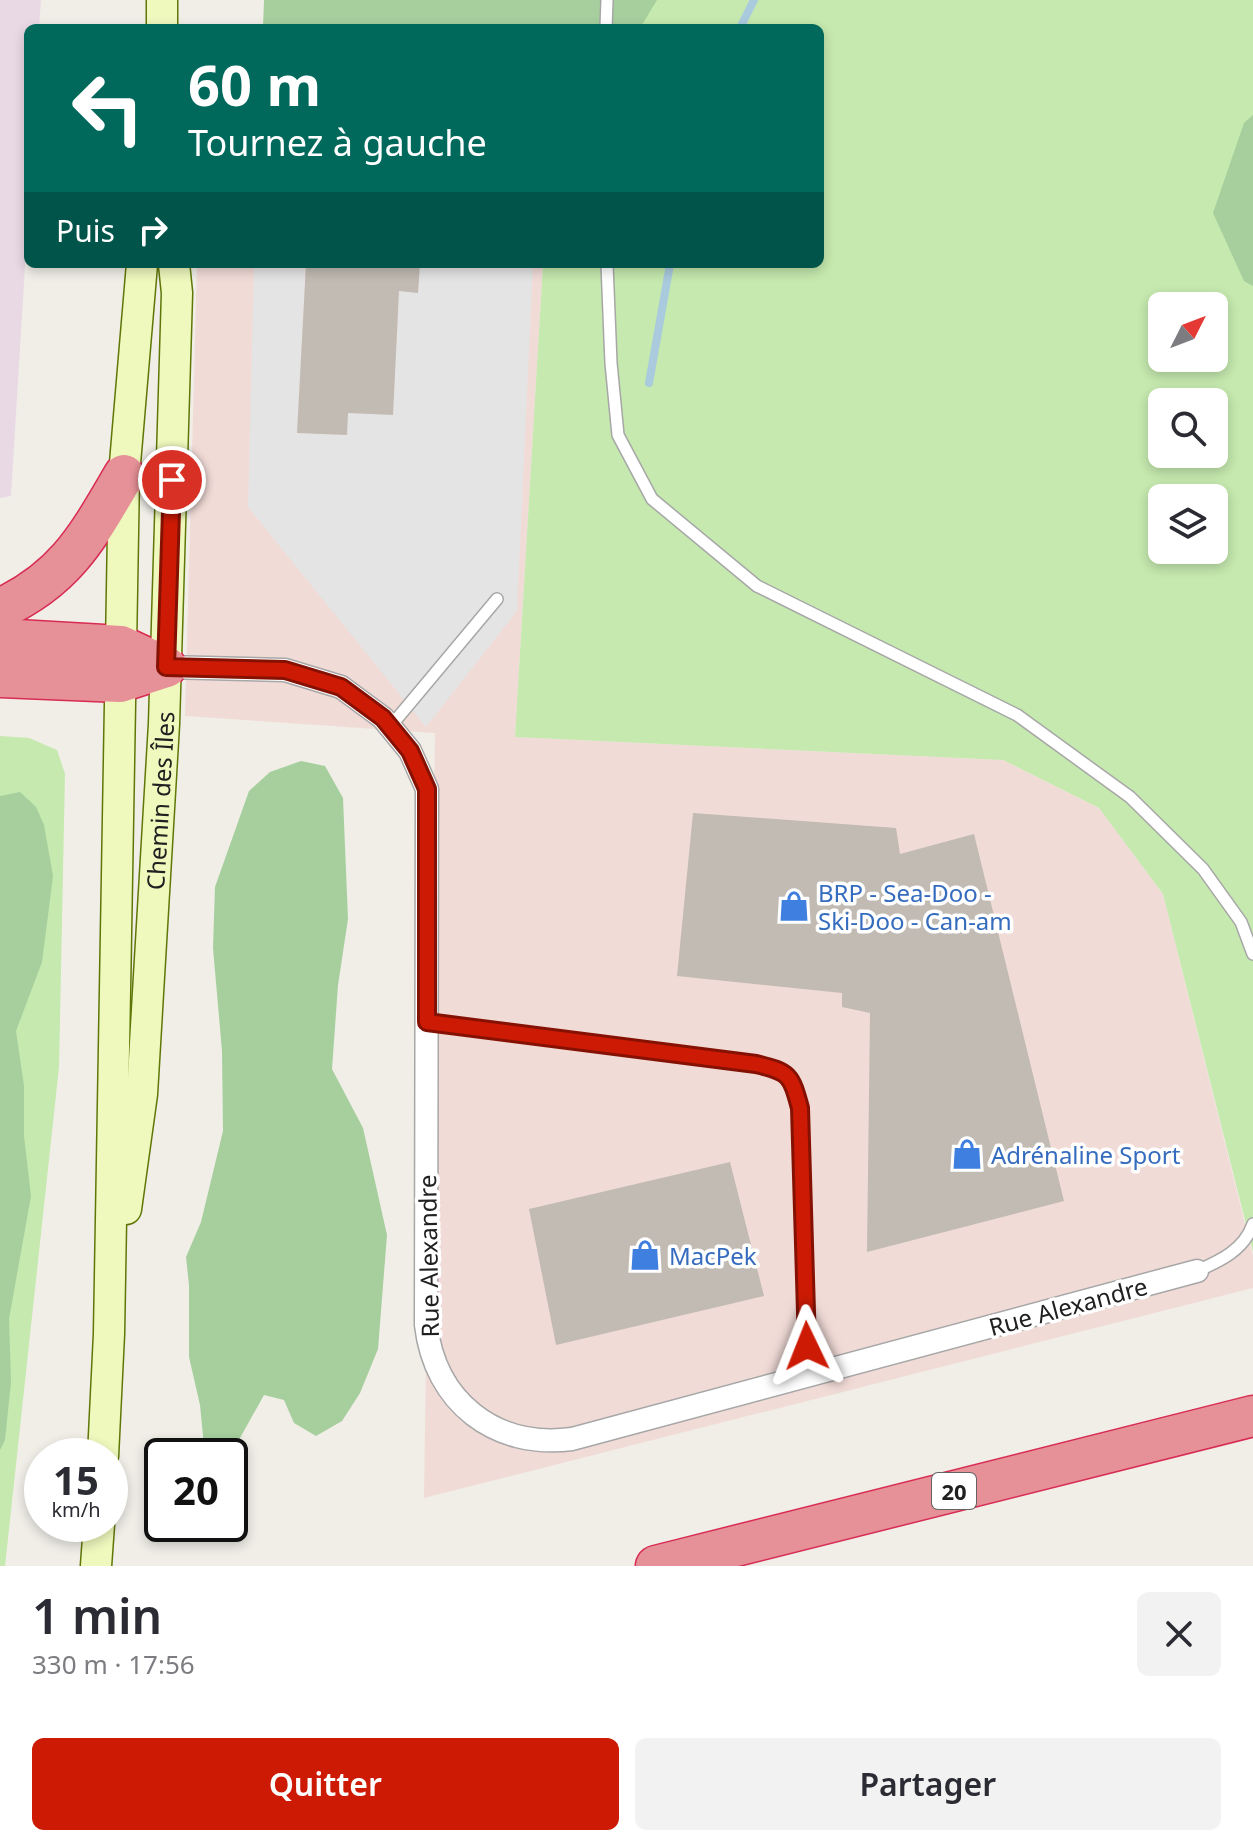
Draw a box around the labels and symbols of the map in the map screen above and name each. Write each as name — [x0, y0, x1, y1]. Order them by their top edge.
north arrow — [1148, 292, 1228, 372]
pin — [138, 446, 206, 514]
street label: Chemin des Îles — [138, 711, 181, 891]
place label: BRP - Sea-Doo - Ski-Doo - Can-am — [818, 876, 1012, 937]
shop icon: BRP - Sea-Doo - Ski-Doo - Can-am — [777, 889, 811, 923]
shop icon: Adrénaline Sport — [950, 1137, 984, 1171]
place label: Adrénaline Sport — [991, 1138, 1181, 1171]
street label: Rue Alexandre — [410, 1174, 446, 1338]
shop icon: MacPek — [628, 1238, 662, 1272]
place label: MacPek — [669, 1239, 757, 1272]
street label: Rue Alexandre — [985, 1269, 1151, 1343]
position arrow — [765, 1304, 849, 1388]
speed limit sign: 20 — [144, 1438, 248, 1542]
road number: 20 — [932, 1473, 976, 1509]

